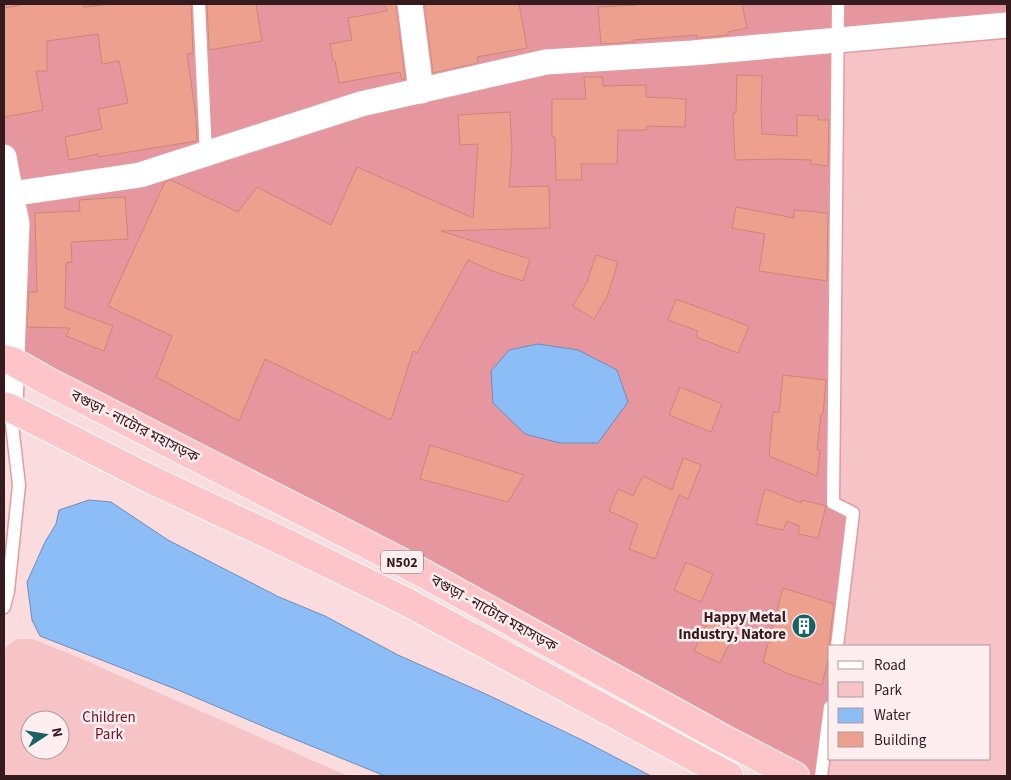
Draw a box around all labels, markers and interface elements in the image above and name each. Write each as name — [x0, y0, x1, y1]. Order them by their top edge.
street label: বগুড়া - নাটোর মহাসড়ক — [66, 385, 203, 468]
road number: N502 — [381, 550, 423, 574]
street label: বগুড়া - নাটোর মহাসড়ক — [426, 569, 562, 657]
place label: Happy Metal Industry, Natore — [678, 607, 787, 645]
building icon: Happy Metal Industry, Natore — [791, 613, 817, 639]
legend — [828, 645, 991, 760]
text: Road — [874, 655, 906, 676]
text: Park — [874, 680, 903, 701]
text: Water — [874, 705, 911, 726]
park label: Children Park — [82, 707, 136, 745]
north arrow — [20, 710, 70, 760]
text: N — [46, 726, 67, 739]
text: Building — [874, 730, 927, 751]

